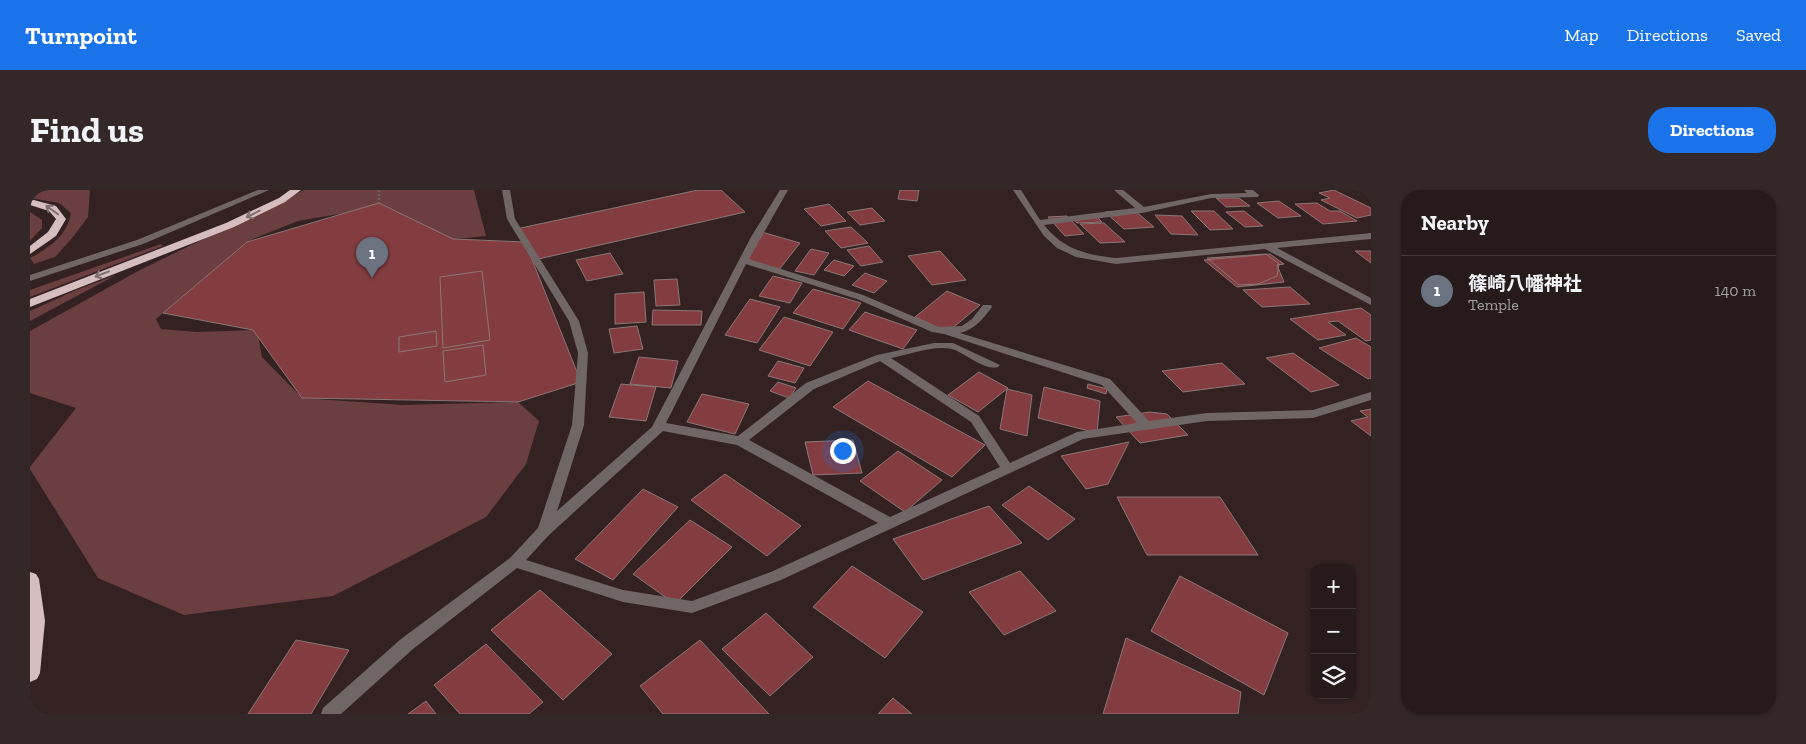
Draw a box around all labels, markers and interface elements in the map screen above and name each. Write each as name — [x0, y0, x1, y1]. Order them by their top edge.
text: Turnpoint — [25, 21, 137, 50]
text: Map — [1564, 24, 1599, 46]
text: Directions — [1627, 24, 1708, 46]
text: Saved — [1736, 24, 1781, 46]
button: Directions — [1648, 107, 1776, 153]
text: Find us — [30, 109, 144, 151]
one-way arrow — [45, 205, 59, 215]
one-way arrow — [246, 209, 261, 219]
text: Nearby — [1421, 210, 1489, 235]
pin: 1 — [356, 237, 388, 278]
one-way arrow — [95, 270, 111, 279]
text: 篠崎八幡神社 — [1468, 272, 1582, 295]
text: 1 — [1434, 281, 1440, 300]
text: 140 m — [1715, 281, 1756, 300]
text: Temple — [1468, 295, 1519, 314]
your location — [830, 438, 856, 464]
map controls — [1311, 564, 1356, 699]
button: + — [1311, 564, 1356, 609]
button: − — [1311, 609, 1356, 654]
button: layers — [1311, 654, 1356, 699]

